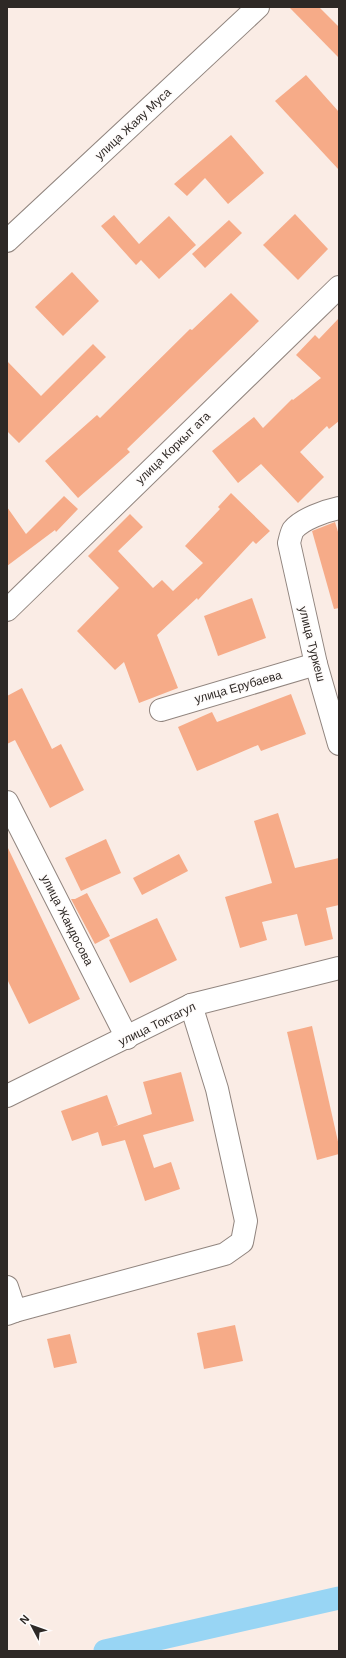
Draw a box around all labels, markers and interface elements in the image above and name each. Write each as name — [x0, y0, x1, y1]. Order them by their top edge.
street label: улица Жаяу Муса — [92, 85, 174, 163]
street label: улица Коркыт ата — [133, 409, 213, 487]
street label: улица Туркеш — [296, 605, 328, 683]
street label: улица Ерубаева — [193, 668, 283, 706]
street label: улица Жандосова — [38, 872, 96, 968]
street label: улица Токтагул — [116, 999, 198, 1049]
north arrow — [12, 1606, 52, 1646]
text: N — [17, 1612, 32, 1626]

